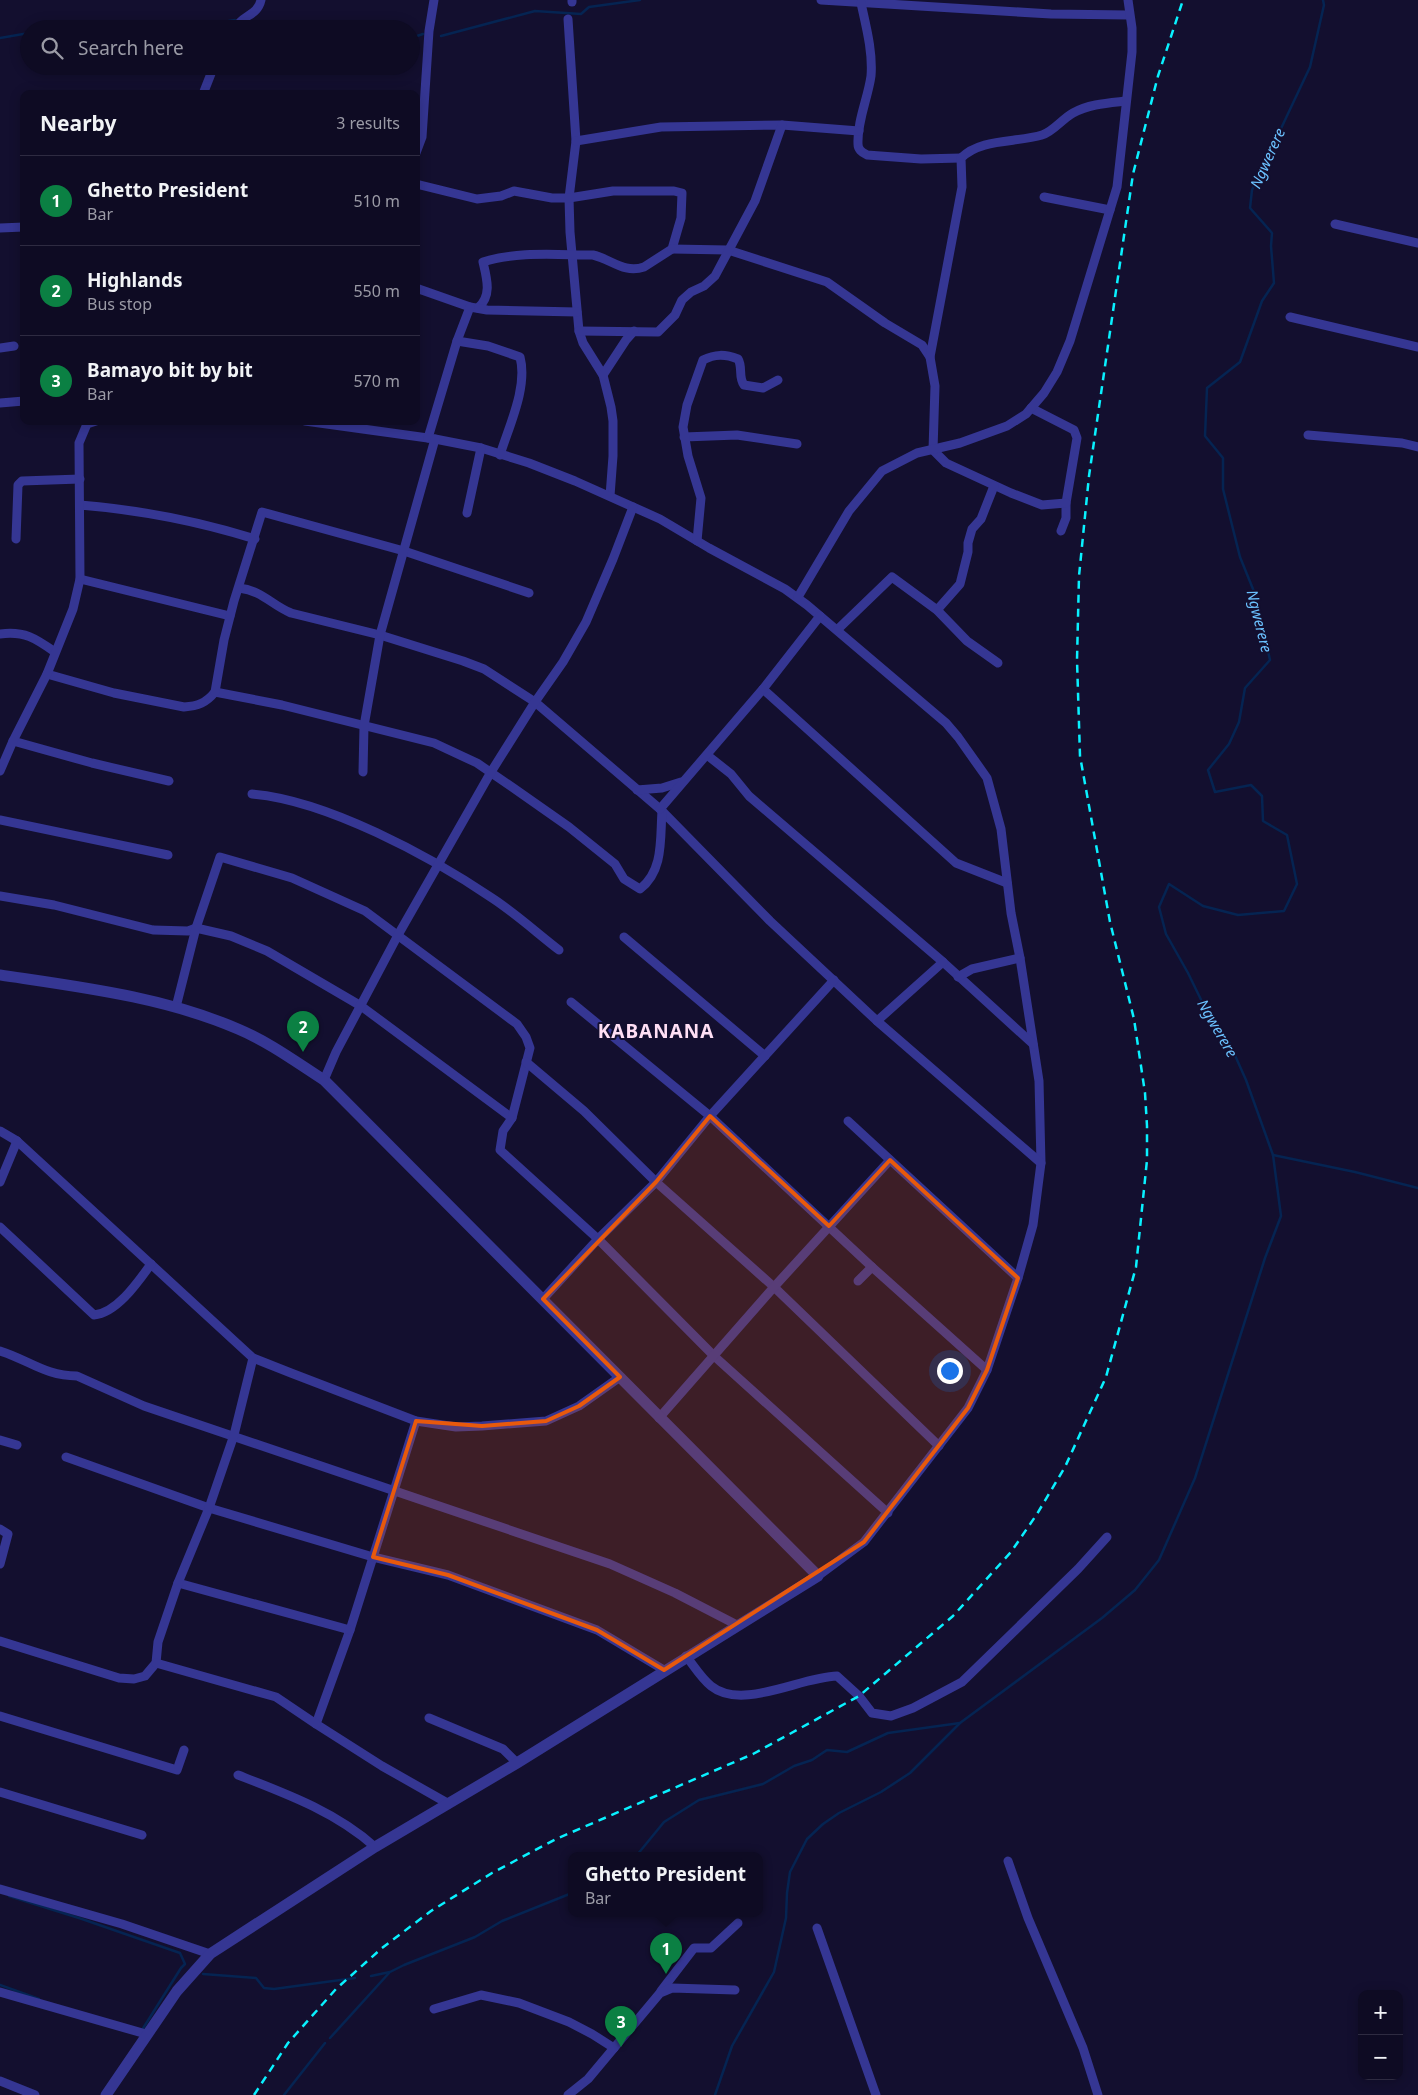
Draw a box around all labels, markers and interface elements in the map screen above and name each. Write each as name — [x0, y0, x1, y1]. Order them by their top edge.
search box — [20, 20, 420, 75]
icon: search — [38, 34, 66, 62]
text: Search here — [78, 35, 184, 61]
text: Nearby — [40, 109, 116, 137]
text: 3 results — [336, 112, 400, 134]
water label: Ngwerere — [1245, 124, 1289, 191]
text: Ghetto President — [87, 177, 248, 203]
text: 1 — [51, 190, 61, 212]
text: 510 m — [353, 190, 400, 212]
text: Bar — [87, 203, 113, 225]
text: Highlands — [87, 267, 183, 293]
text: 2 — [51, 280, 61, 302]
text: 550 m — [353, 280, 400, 302]
text: Bus stop — [87, 293, 152, 315]
text: Bamayo bit by bit — [87, 357, 253, 383]
text: 3 — [51, 370, 61, 392]
text: 570 m — [353, 370, 400, 392]
text: Bar — [87, 383, 113, 405]
water label: Ngwerere — [1243, 588, 1278, 655]
water label: Ngwerere — [1193, 995, 1243, 1061]
pin: 2 — [287, 1011, 319, 1052]
district label: KABANANA — [598, 1018, 714, 1044]
your location — [937, 1358, 963, 1384]
popup — [568, 1852, 763, 1917]
text: Ghetto President — [585, 1861, 746, 1887]
text: Bar — [585, 1887, 611, 1909]
pin: 1 — [650, 1933, 682, 1974]
map controls — [1358, 1990, 1403, 2080]
button: + — [1358, 1990, 1403, 2035]
pin: 3 — [605, 2006, 637, 2047]
button: − — [1358, 2035, 1403, 2080]

